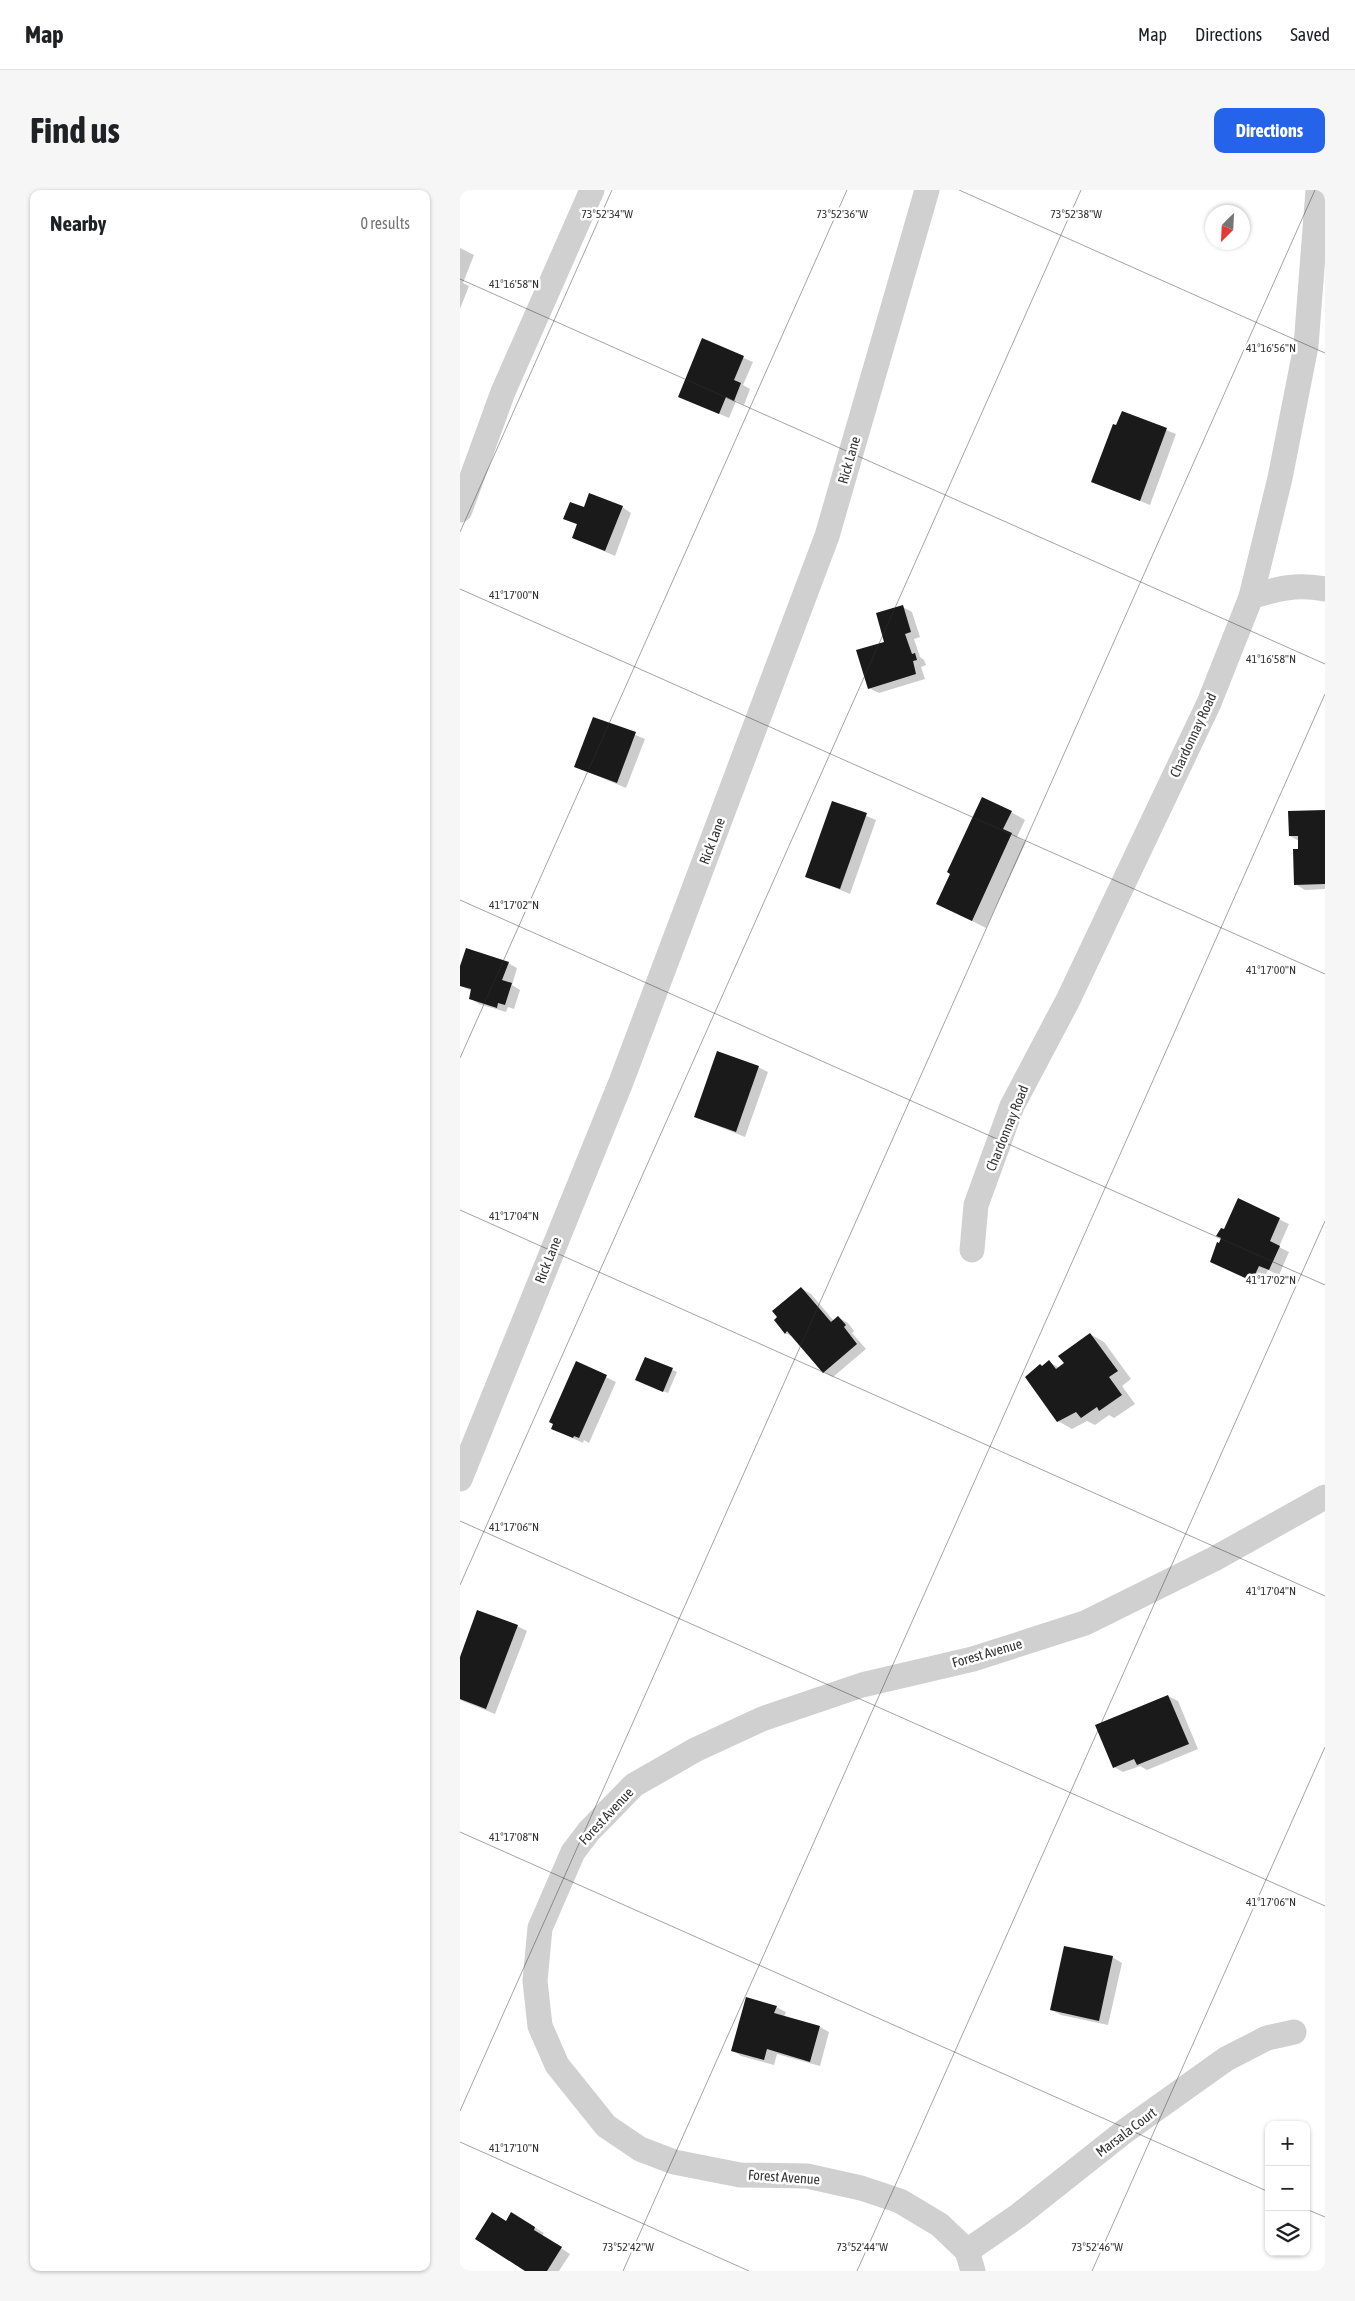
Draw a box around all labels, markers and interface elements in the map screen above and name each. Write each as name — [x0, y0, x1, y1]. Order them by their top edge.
text: Map — [25, 21, 64, 48]
text: Map — [1138, 24, 1167, 45]
text: Directions — [1195, 24, 1262, 45]
text: Saved — [1290, 24, 1330, 45]
button: Directions — [1214, 108, 1325, 153]
text: Find us — [30, 110, 120, 150]
north arrow — [1205, 205, 1250, 250]
text: 73°52'34"W — [581, 207, 633, 221]
text: 73°52'36"W — [816, 207, 868, 221]
text: 73°52'38"W — [1050, 207, 1102, 221]
text: Nearby — [50, 211, 106, 235]
text: 0 results — [360, 214, 410, 232]
text: 41°16'58"N — [489, 277, 539, 291]
text: 41°16'56"N — [1246, 341, 1296, 355]
street label: Rick Lane — [835, 434, 863, 486]
text: 41°17'00"N — [489, 588, 539, 602]
text: 41°16'58"N — [1246, 652, 1296, 666]
street label: Chardonnay Road — [1166, 690, 1220, 780]
street label: Rick Lane — [696, 815, 728, 867]
text: 41°17'02"N — [489, 898, 539, 912]
text: 41°17'00"N — [1246, 963, 1296, 977]
street label: Chardonnay Road — [982, 1083, 1032, 1173]
text: 41°17'04"N — [489, 1209, 539, 1223]
street label: Rick Lane — [531, 1234, 565, 1286]
text: 41°17'02"N — [1246, 1273, 1296, 1287]
text: 41°17'06"N — [489, 1520, 539, 1534]
text: 41°17'04"N — [1246, 1584, 1296, 1598]
street label: Forest Avenue — [950, 1635, 1024, 1671]
street label: Forest Avenue — [576, 1784, 636, 1848]
text: 41°17'08"N — [489, 1830, 539, 1844]
text: 41°17'06"N — [1246, 1895, 1296, 1909]
street label: Marsala Court — [1093, 2104, 1159, 2160]
map controls — [1265, 2121, 1310, 2256]
button: + — [1265, 2121, 1310, 2166]
text: 41°17'10"N — [489, 2141, 539, 2155]
button: − — [1265, 2166, 1310, 2211]
street label: Forest Avenue — [747, 2167, 821, 2187]
button: layers — [1265, 2211, 1310, 2256]
text: 73°52'42"W — [602, 2240, 654, 2254]
text: 73°52'44"W — [836, 2240, 888, 2254]
text: 73°52'46"W — [1071, 2240, 1123, 2254]

